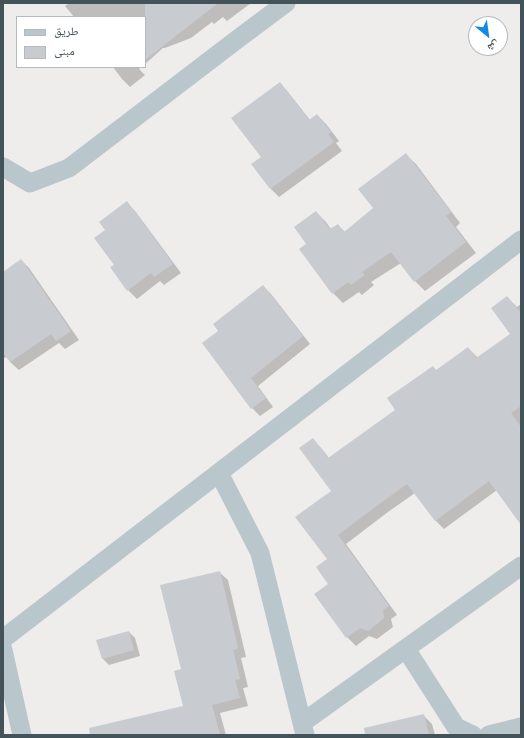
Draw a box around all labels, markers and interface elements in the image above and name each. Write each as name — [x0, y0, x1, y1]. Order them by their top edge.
legend — [16, 16, 146, 68]
north arrow — [468, 16, 508, 56]
text: طريق — [54, 24, 79, 38]
text: ش — [485, 38, 502, 55]
text: مبنى — [54, 44, 75, 58]

